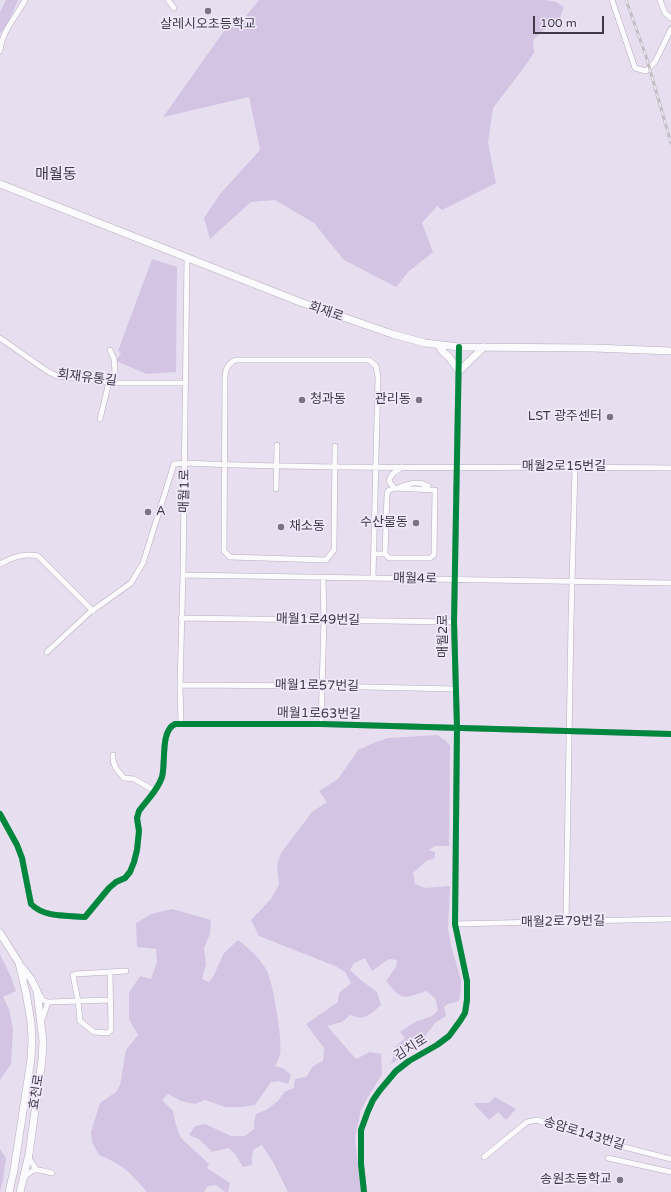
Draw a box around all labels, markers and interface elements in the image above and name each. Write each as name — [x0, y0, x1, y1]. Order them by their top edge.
marker: 살레시오초등학교 — [203, 6, 213, 16]
scale bar — [535, 8, 606, 34]
text: 100 m — [540, 16, 577, 30]
place label: 살레시오초등학교 — [160, 17, 256, 33]
district label: 매월동 — [35, 166, 77, 184]
street label: 회재로 — [306, 299, 346, 325]
street label: 회재유통길 — [56, 367, 118, 389]
place label: 청과동 — [310, 392, 346, 408]
place label: 관리동 — [375, 392, 411, 408]
marker: 청과동 — [297, 395, 307, 405]
marker: 관리동 — [414, 395, 424, 405]
place label: LST 광주센터 — [528, 409, 602, 425]
marker: LST 광주센터 — [605, 412, 615, 422]
street label: 매월2로15번길 — [522, 459, 606, 475]
street label: 매월1로 — [177, 469, 193, 513]
place label: A — [156, 504, 166, 520]
marker: A — [143, 507, 153, 517]
place label: 수산물동 — [360, 515, 408, 531]
marker: 수산물동 — [411, 518, 421, 528]
place label: 채소동 — [289, 519, 325, 535]
marker: 채소동 — [276, 522, 286, 532]
street label: 매월4로 — [393, 571, 437, 587]
street label: 매월1로49번길 — [276, 611, 360, 629]
street label: 매월2로 — [436, 614, 452, 658]
street label: 매월1로57번길 — [275, 677, 359, 695]
street label: 매월1로63번길 — [277, 705, 361, 723]
street label: 매월2로79번길 — [521, 913, 605, 931]
street label: 김치로 — [392, 1032, 430, 1064]
street label: 효천로 — [26, 1073, 48, 1111]
street label: 송암로143번길 — [541, 1114, 627, 1154]
place label: 송원초등학교 — [540, 1172, 612, 1188]
marker: 송원초등학교 — [615, 1175, 625, 1185]

